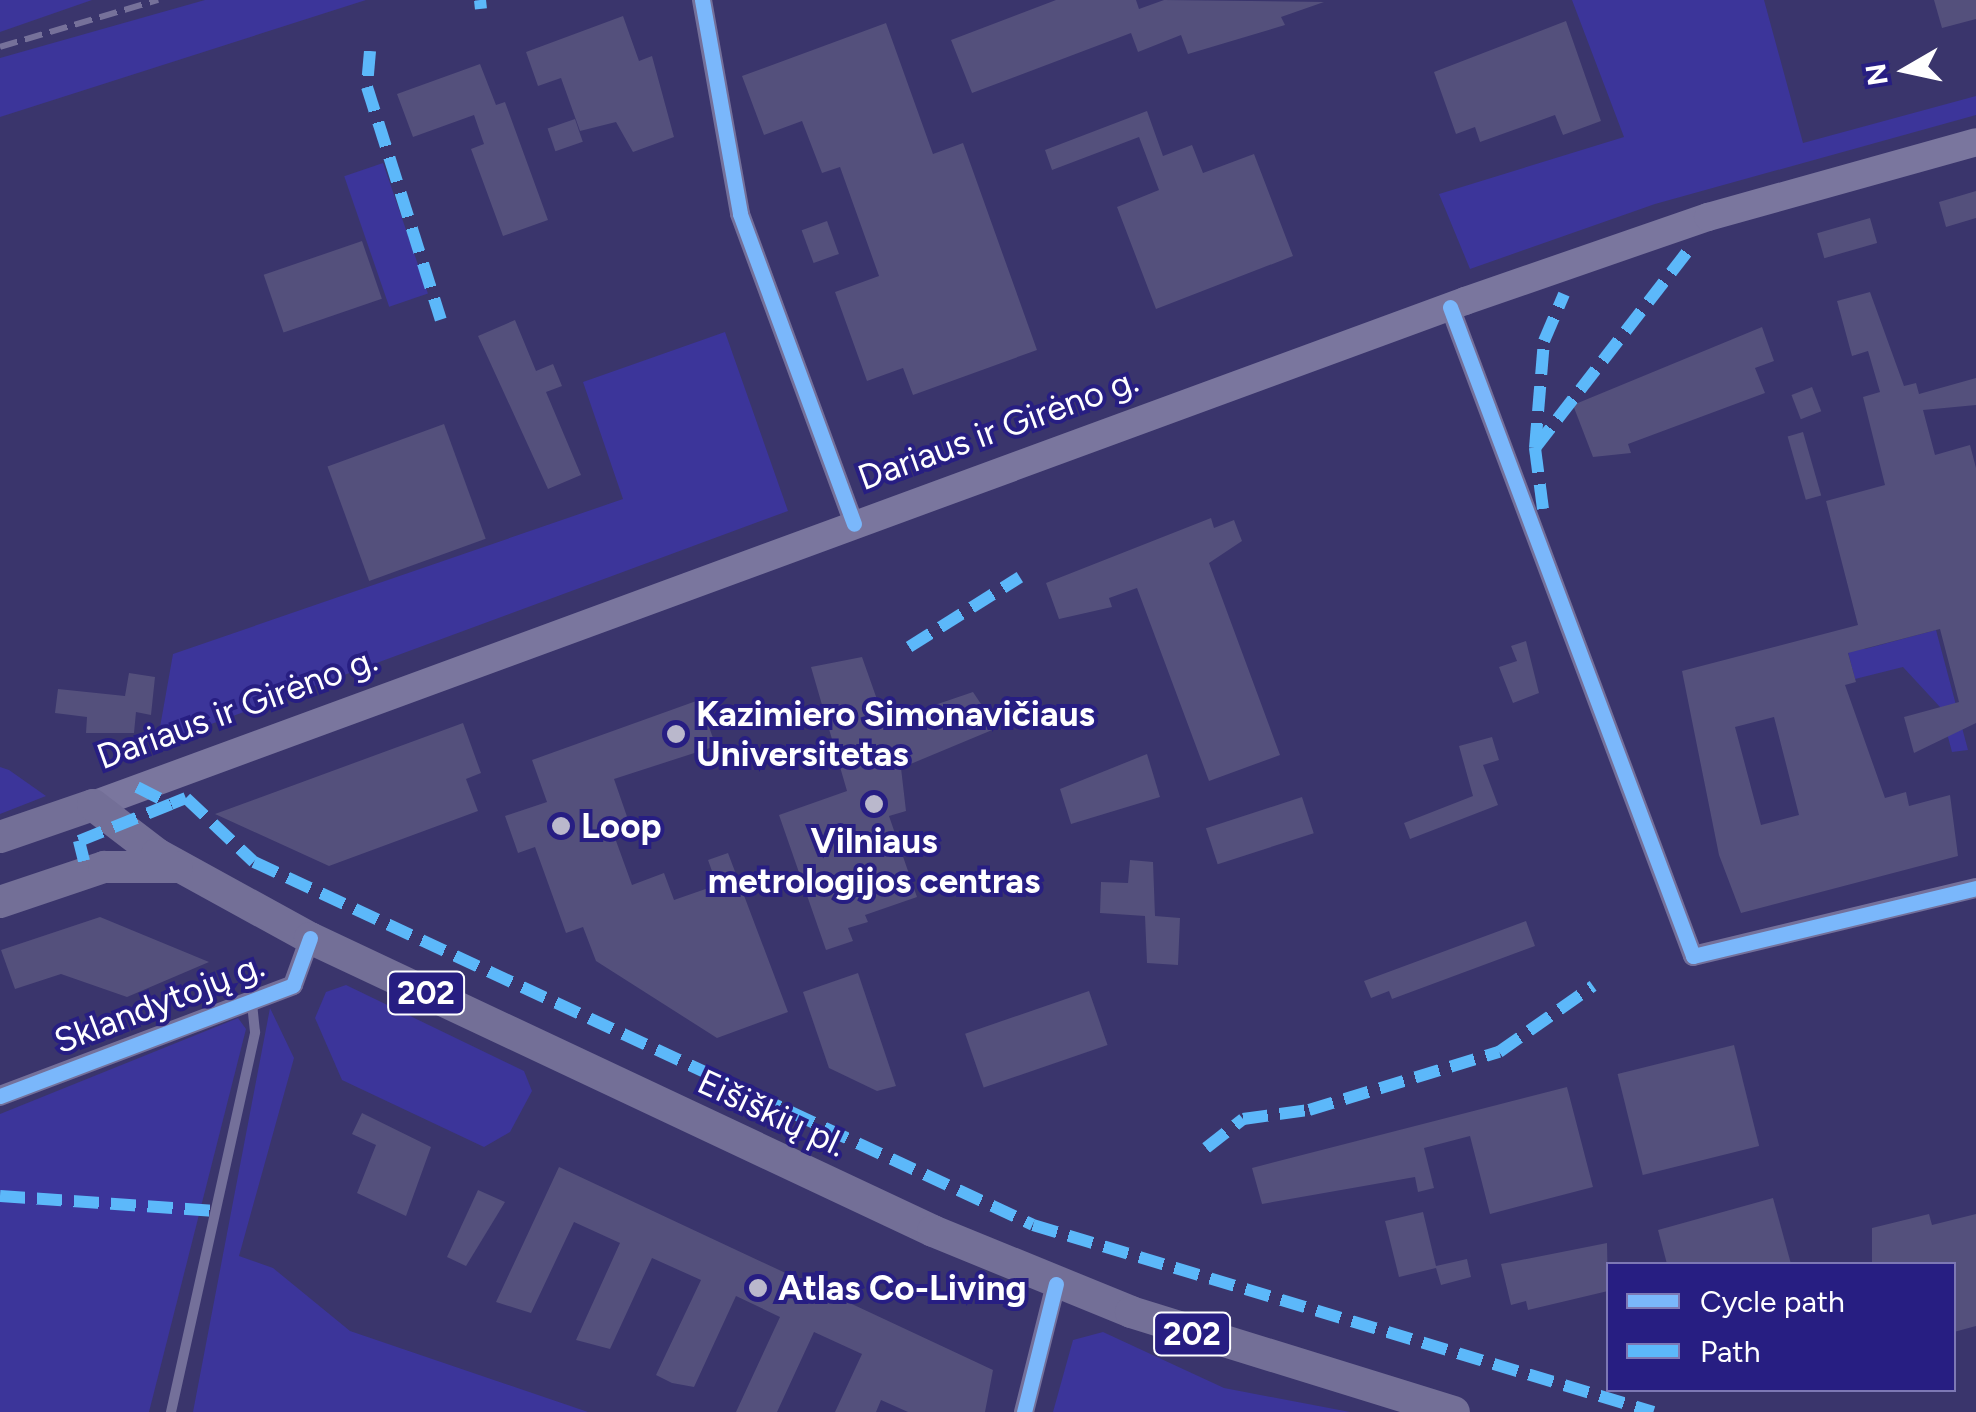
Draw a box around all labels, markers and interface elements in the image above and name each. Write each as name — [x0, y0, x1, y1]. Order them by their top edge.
north arrow — [1856, 20, 1956, 120]
text: N — [1858, 61, 1895, 88]
street label: Dariaus ir Girėno g. — [852, 359, 1144, 499]
street label: Dariaus ir Girėno g. — [91, 638, 383, 778]
place label: Kazimiero Simonavičiaus Universitetas — [696, 693, 1095, 775]
marker: Kazimiero Simonavičiaus Universitetas — [665, 723, 687, 745]
marker: Vilniaus metrologijos centras — [863, 793, 885, 815]
place label: Loop — [581, 805, 661, 847]
marker: Loop — [550, 815, 572, 837]
place label: Vilniaus metrologijos centras — [708, 820, 1040, 902]
street label: Sklandytojų g. — [48, 944, 270, 1062]
road number: 202 — [386, 966, 466, 1020]
street label: Eišiškių pl. — [691, 1060, 853, 1166]
legend — [1606, 1262, 1956, 1392]
place label: Atlas Co-Living — [778, 1267, 1026, 1309]
marker: Atlas Co-Living — [747, 1277, 769, 1299]
text: Cycle path — [1700, 1283, 1845, 1320]
road number: 202 — [1152, 1307, 1232, 1361]
text: Path — [1700, 1333, 1760, 1370]

